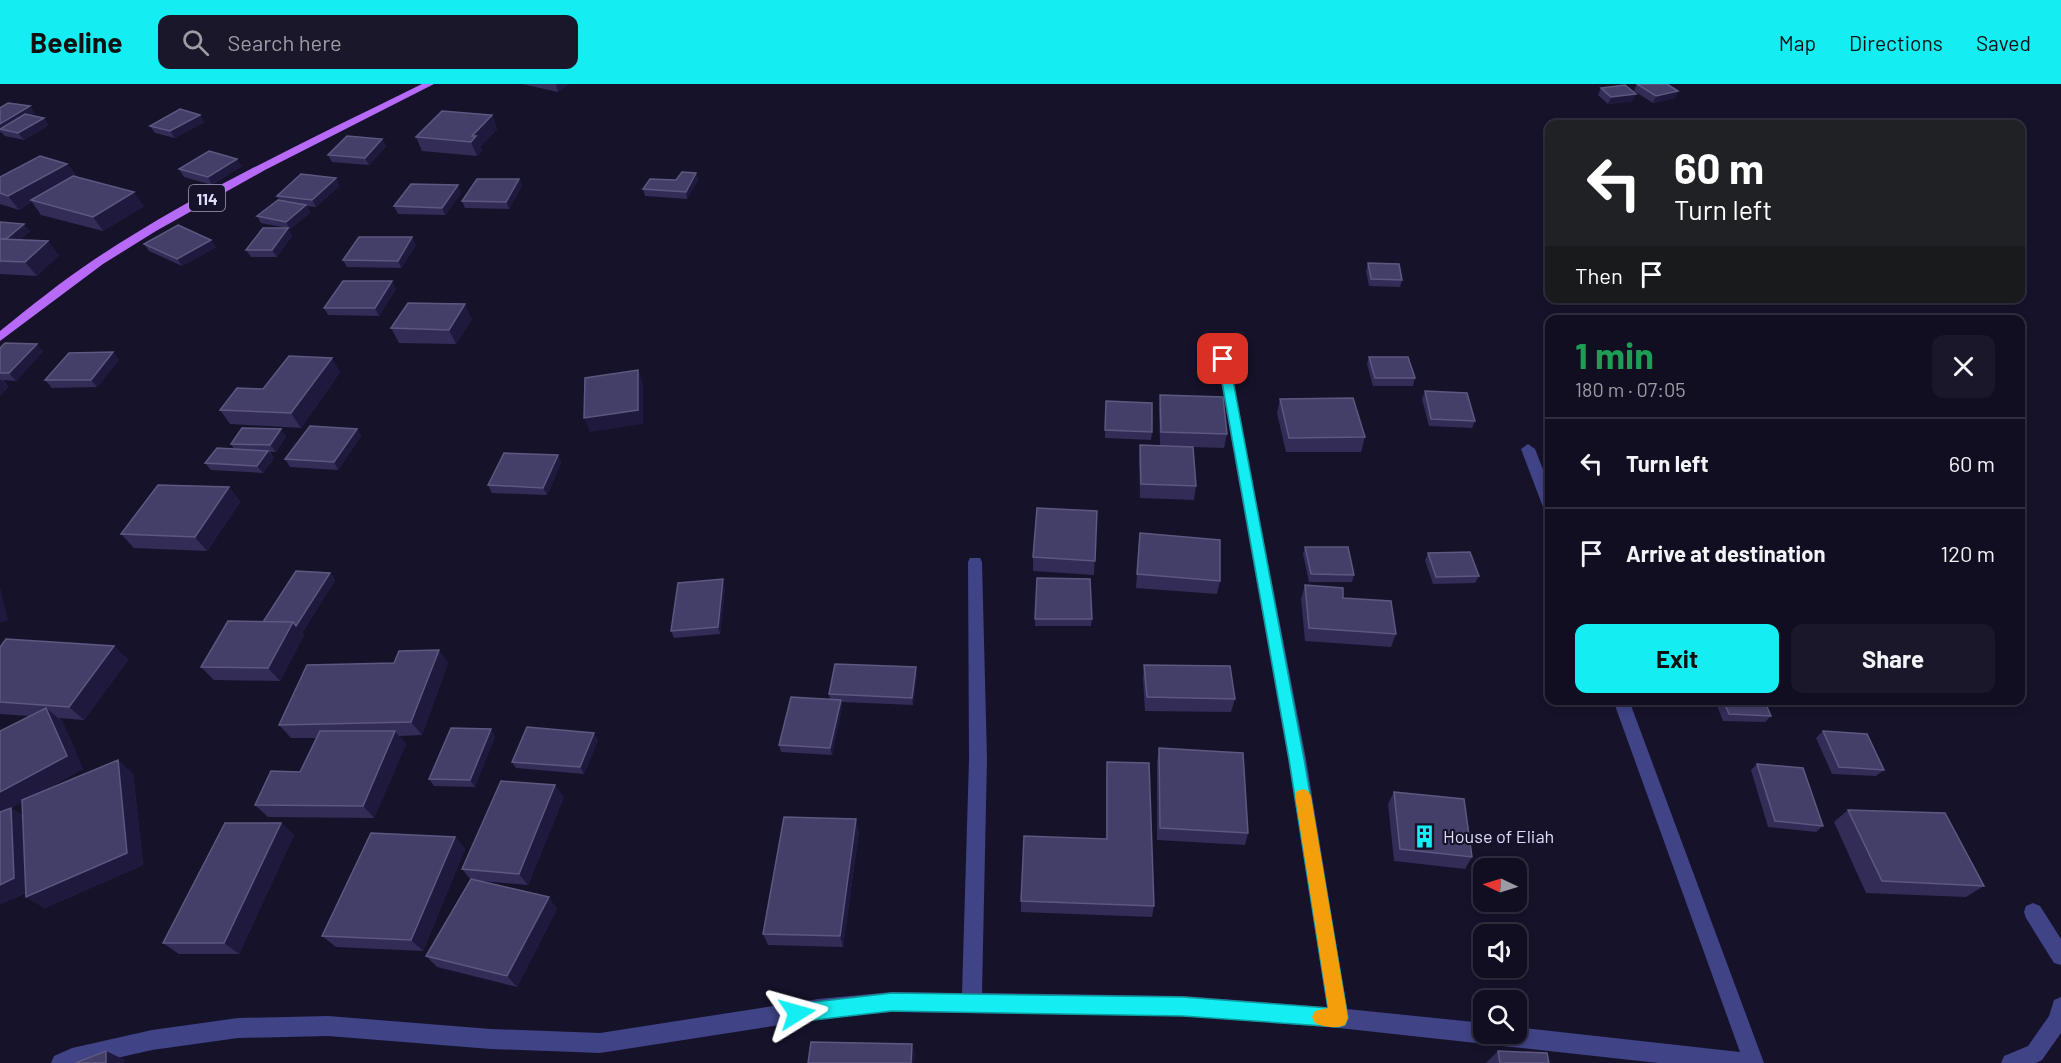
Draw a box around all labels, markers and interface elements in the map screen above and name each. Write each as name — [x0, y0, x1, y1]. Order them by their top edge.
search box — [158, 15, 578, 69]
text: Beeline — [30, 25, 122, 59]
icon: search — [179, 26, 212, 59]
text: Search here — [227, 29, 342, 55]
text: Map — [1779, 30, 1816, 55]
text: Directions — [1849, 30, 1943, 55]
text: Saved — [1976, 30, 2031, 55]
text: 60 m — [1674, 142, 1764, 192]
icon: left — [1575, 144, 1653, 222]
road number: 114 — [189, 185, 225, 211]
text: Turn left — [1674, 193, 1772, 225]
icon: arrive — [1635, 258, 1668, 291]
text: Then — [1575, 262, 1623, 288]
pin — [1197, 333, 1248, 384]
text: 1 min — [1575, 333, 1654, 376]
button: close — [1932, 335, 1995, 398]
icon: arrive — [1206, 342, 1239, 375]
text: 180 m · 07:05 — [1575, 377, 1686, 401]
icon: left — [1575, 447, 1608, 480]
text: Turn left — [1626, 450, 1709, 476]
text: 60 m — [1949, 450, 1995, 476]
icon: arrive — [1575, 537, 1608, 570]
text: Arrive at destination — [1626, 540, 1825, 566]
text: 120 m — [1940, 540, 1995, 566]
button: Exit — [1575, 624, 1779, 693]
button: Share — [1791, 624, 1995, 693]
building icon: House of Eliah — [1412, 823, 1438, 849]
place label: House of Eliah — [1443, 825, 1554, 847]
north arrow — [1473, 858, 1527, 912]
map controls — [1473, 858, 1527, 1044]
button: sound — [1473, 924, 1527, 978]
position arrow — [765, 981, 829, 1045]
button: search — [1473, 990, 1527, 1044]

